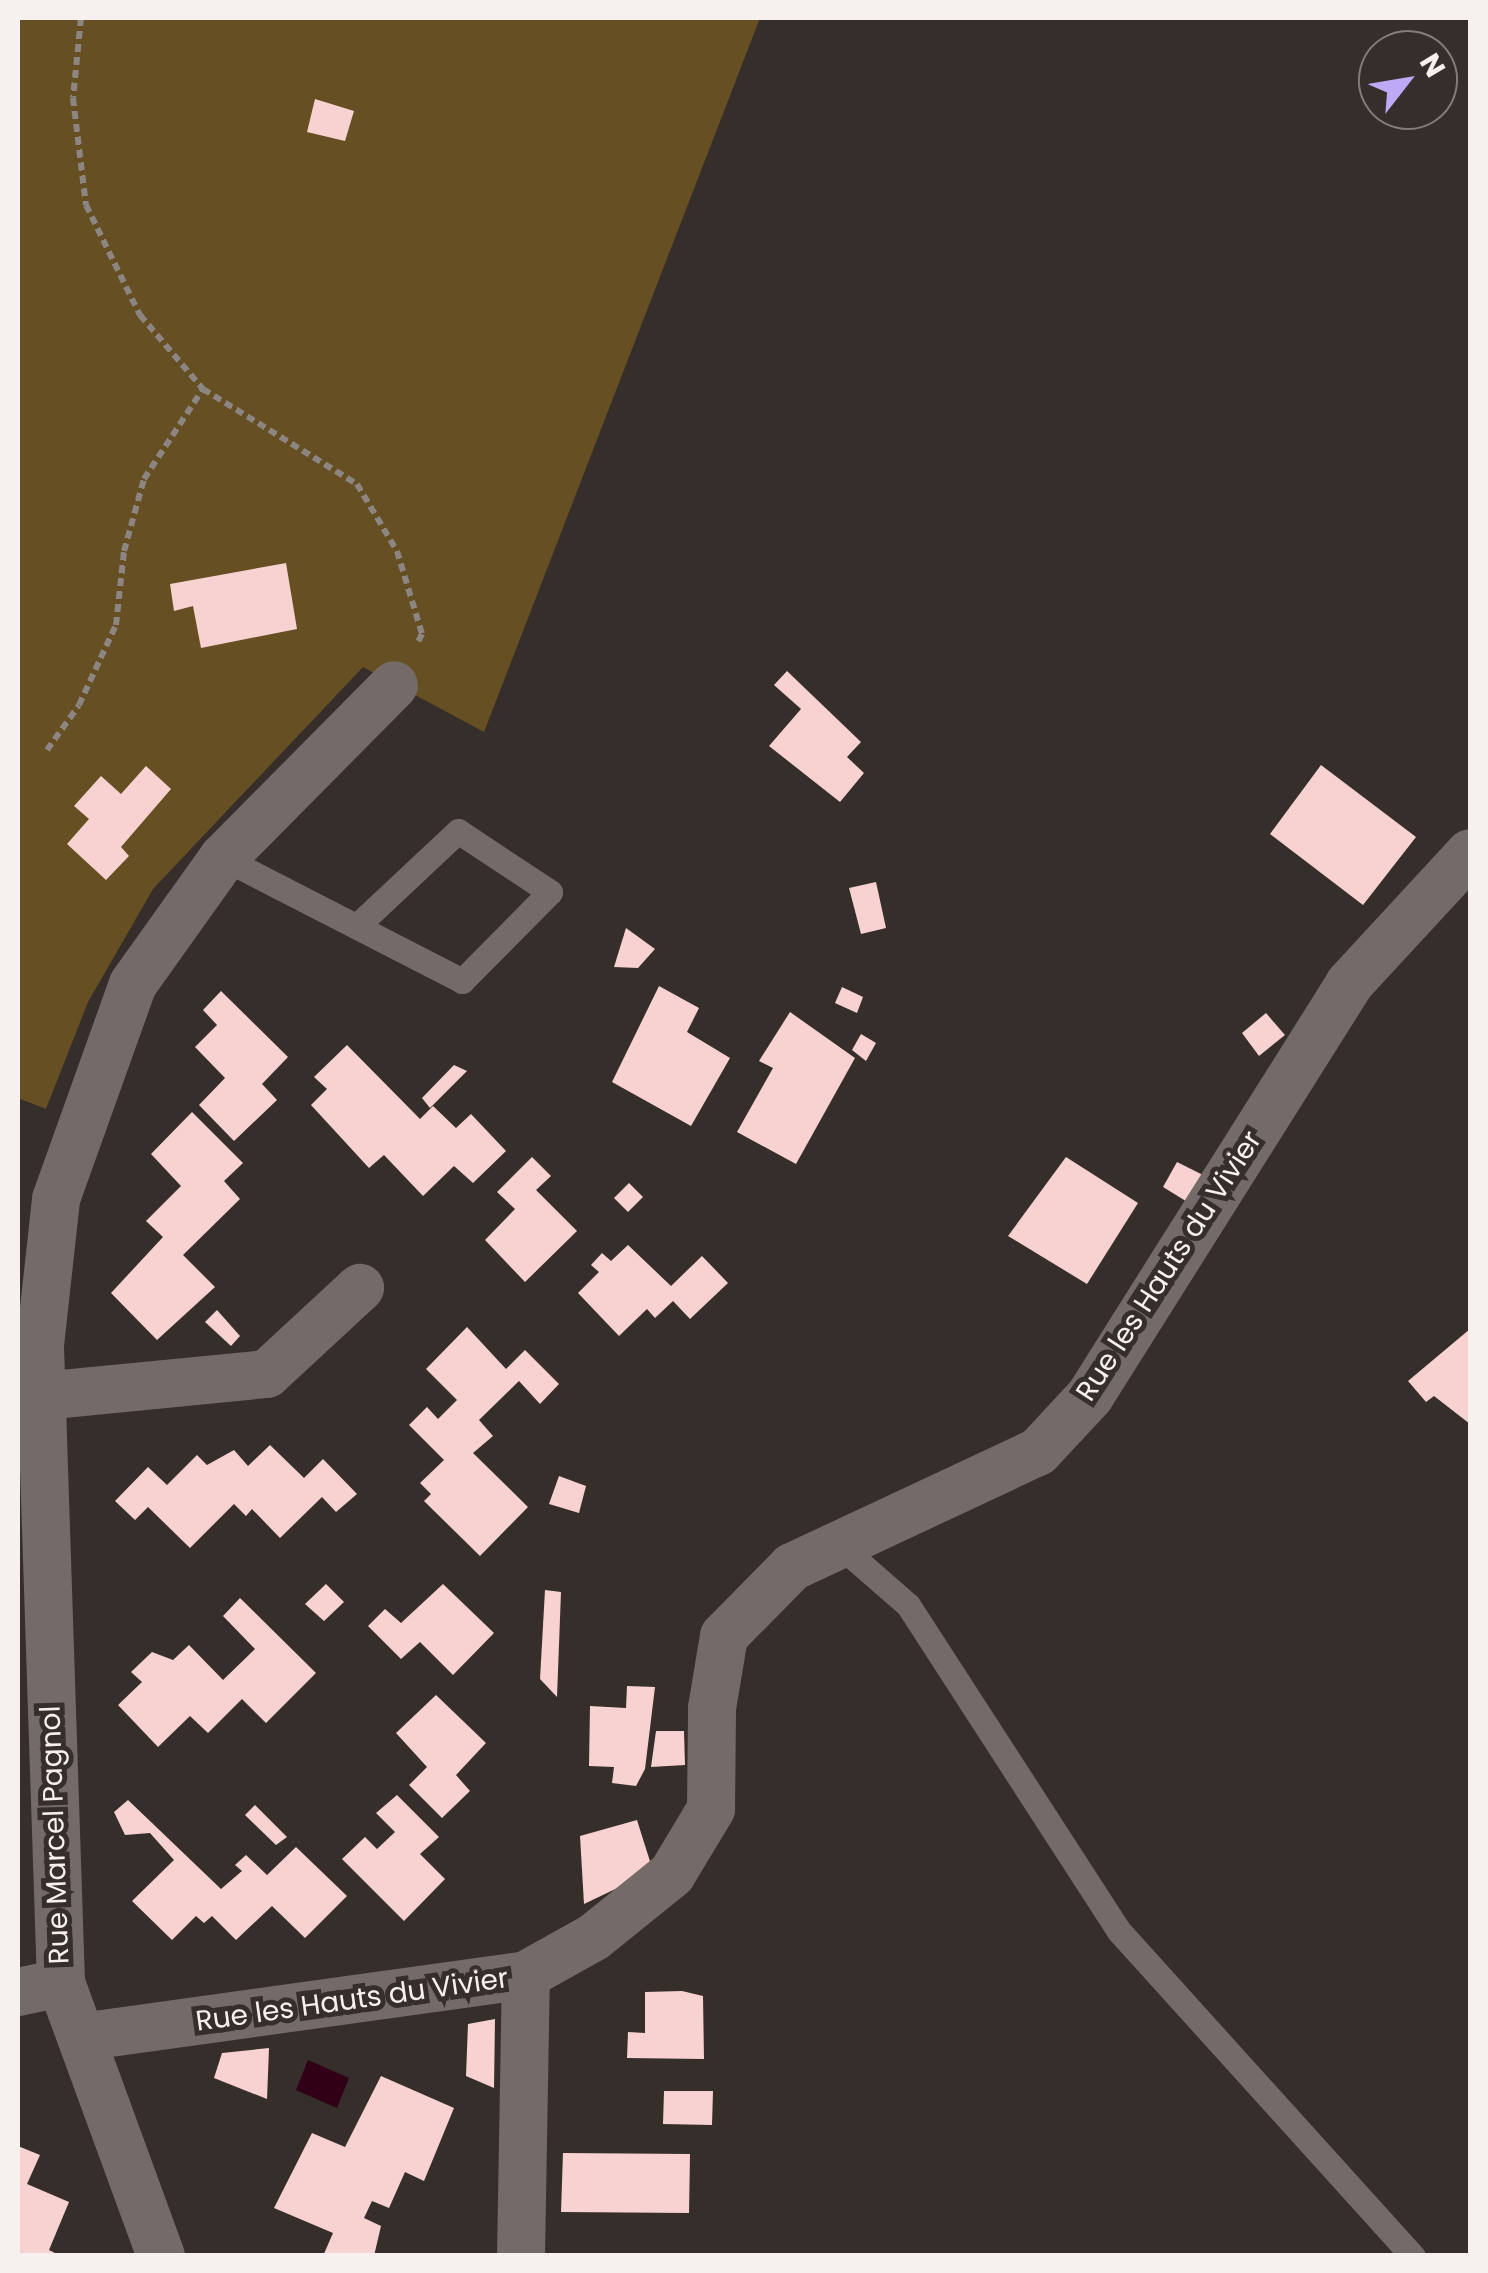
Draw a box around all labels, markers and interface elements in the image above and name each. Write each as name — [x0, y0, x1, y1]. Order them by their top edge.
north arrow — [1358, 30, 1458, 130]
text: N — [1410, 46, 1455, 84]
street label: Rue les Hauts du Vivier — [1069, 1125, 1269, 1407]
street label: Rue Marcel Pagnol — [34, 1705, 76, 1965]
street label: Rue les Hauts du Vivier — [194, 1961, 510, 2039]

